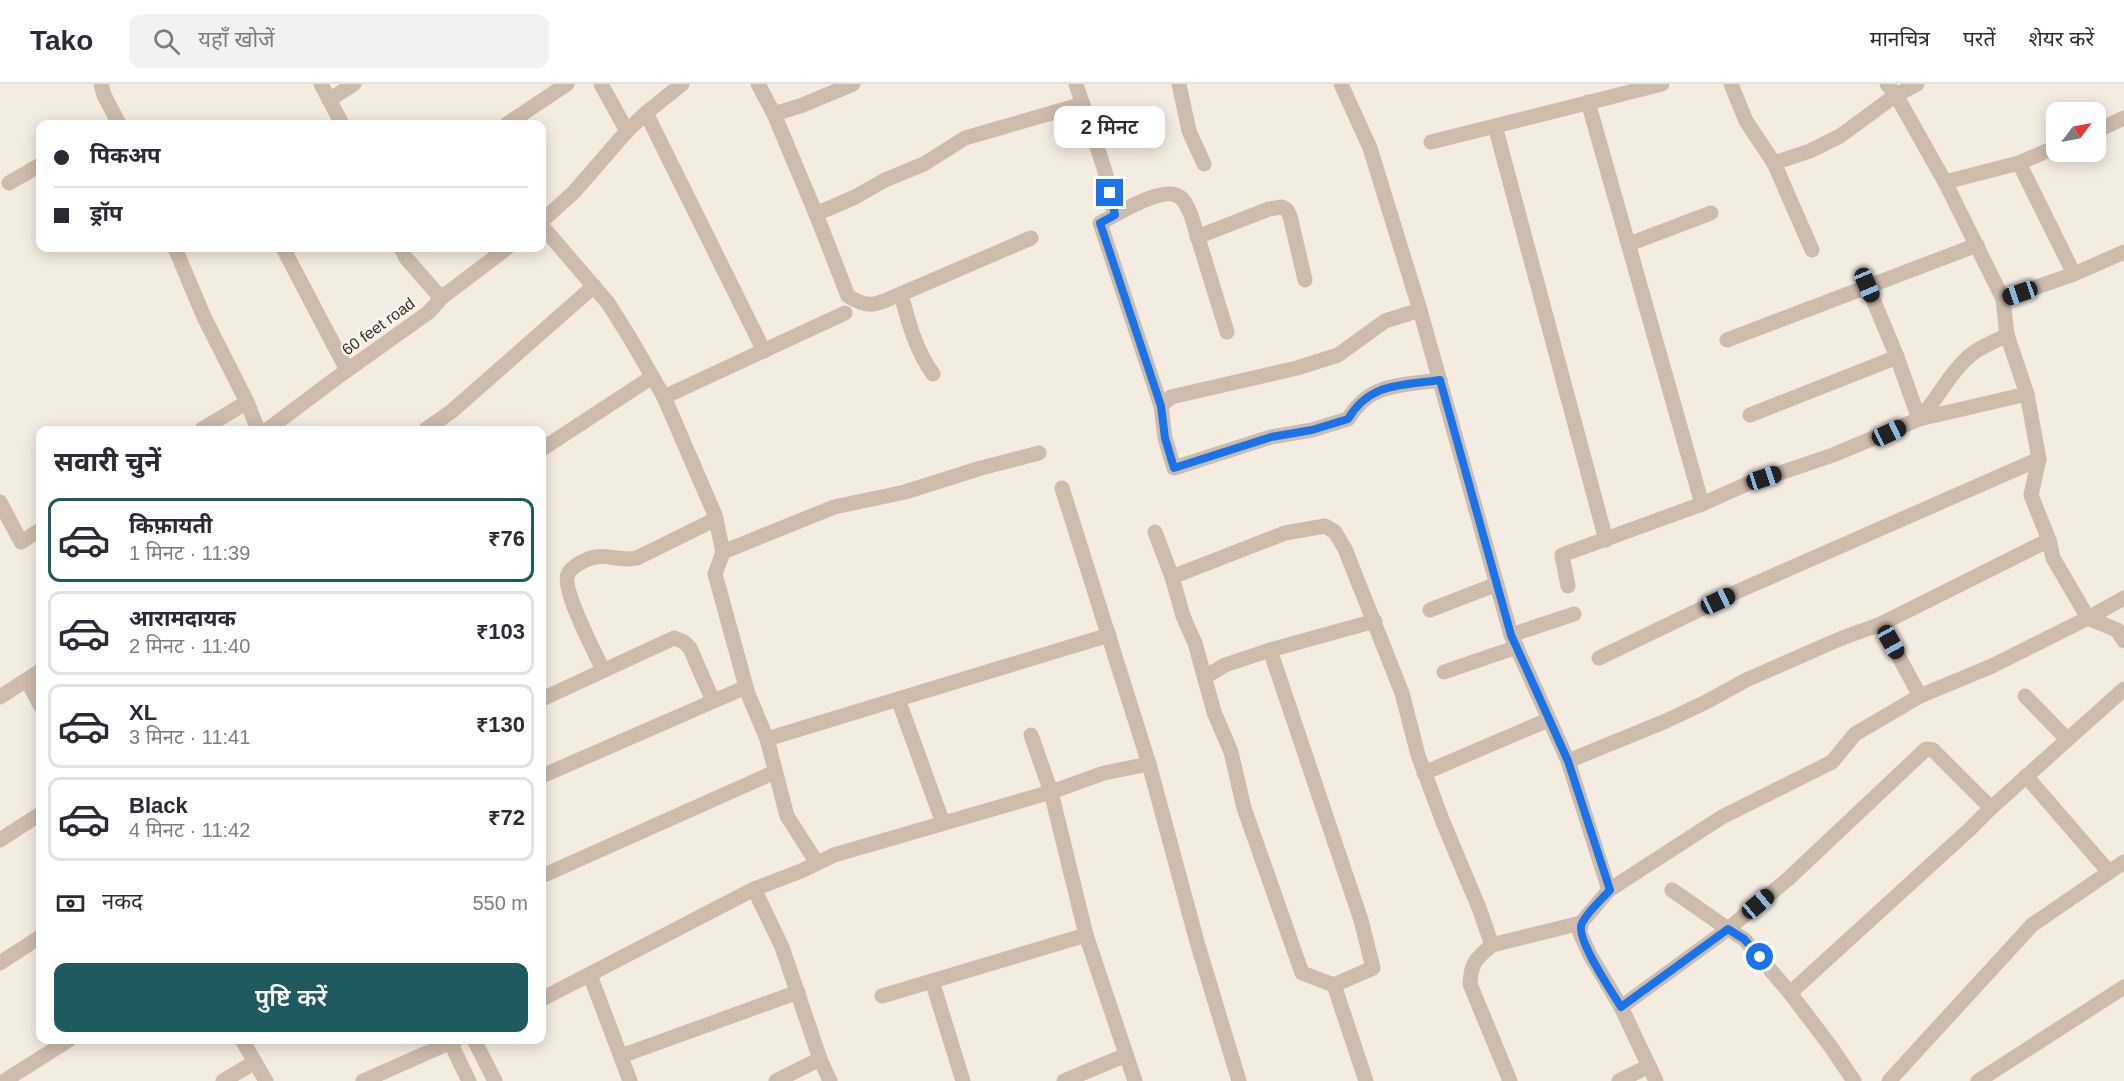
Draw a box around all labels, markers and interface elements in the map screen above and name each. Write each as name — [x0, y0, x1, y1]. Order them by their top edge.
search box — [129, 14, 549, 68]
text: Tako — [30, 25, 93, 56]
icon: search — [150, 25, 183, 58]
text: यहाँ खोजें — [198, 27, 275, 52]
text: मानचित्र — [1870, 27, 1930, 50]
text: परतें — [1963, 27, 1995, 50]
text: शेयर करें — [2028, 27, 2094, 50]
north arrow — [2046, 102, 2106, 162]
map controls — [2046, 102, 2106, 162]
callout: 2 मिनट — [1054, 106, 1166, 148]
text: 2 मिनट — [1081, 116, 1138, 138]
text: पिकअप — [90, 143, 161, 168]
route end — [1096, 179, 1123, 206]
text: ड्रॉप — [90, 201, 123, 226]
car — [1852, 265, 1882, 305]
car — [2000, 279, 2040, 307]
street label: 60 feet road — [339, 294, 418, 358]
car — [1869, 417, 1909, 449]
text: सवारी चुनें — [54, 447, 161, 477]
car — [1744, 464, 1784, 492]
icon: car — [57, 513, 111, 567]
text: किफ़ायती — [129, 513, 213, 538]
text: ₹76 — [488, 526, 525, 551]
text: 1 मिनट · 11:39 — [129, 542, 250, 564]
car — [1698, 585, 1738, 617]
icon: car — [57, 606, 111, 660]
text: आरामदायक — [129, 606, 236, 631]
text: ₹103 — [476, 619, 525, 644]
car — [1874, 622, 1908, 662]
text: 2 मिनट · 11:40 — [129, 635, 250, 657]
icon: car — [57, 699, 111, 753]
text: XL — [129, 700, 157, 725]
text: ₹130 — [476, 712, 525, 737]
text: 3 मिनट · 11:41 — [129, 726, 250, 748]
icon: car — [57, 792, 111, 846]
text: Black — [129, 793, 188, 818]
text: ₹72 — [488, 805, 525, 830]
text: 4 मिनट · 11:42 — [129, 819, 250, 841]
car — [1738, 886, 1778, 922]
icon: cash — [54, 887, 87, 920]
text: नकद — [102, 889, 143, 914]
text: 550 m — [472, 892, 528, 914]
route start — [1746, 943, 1773, 970]
button: पुष्टि करें — [54, 963, 528, 1032]

